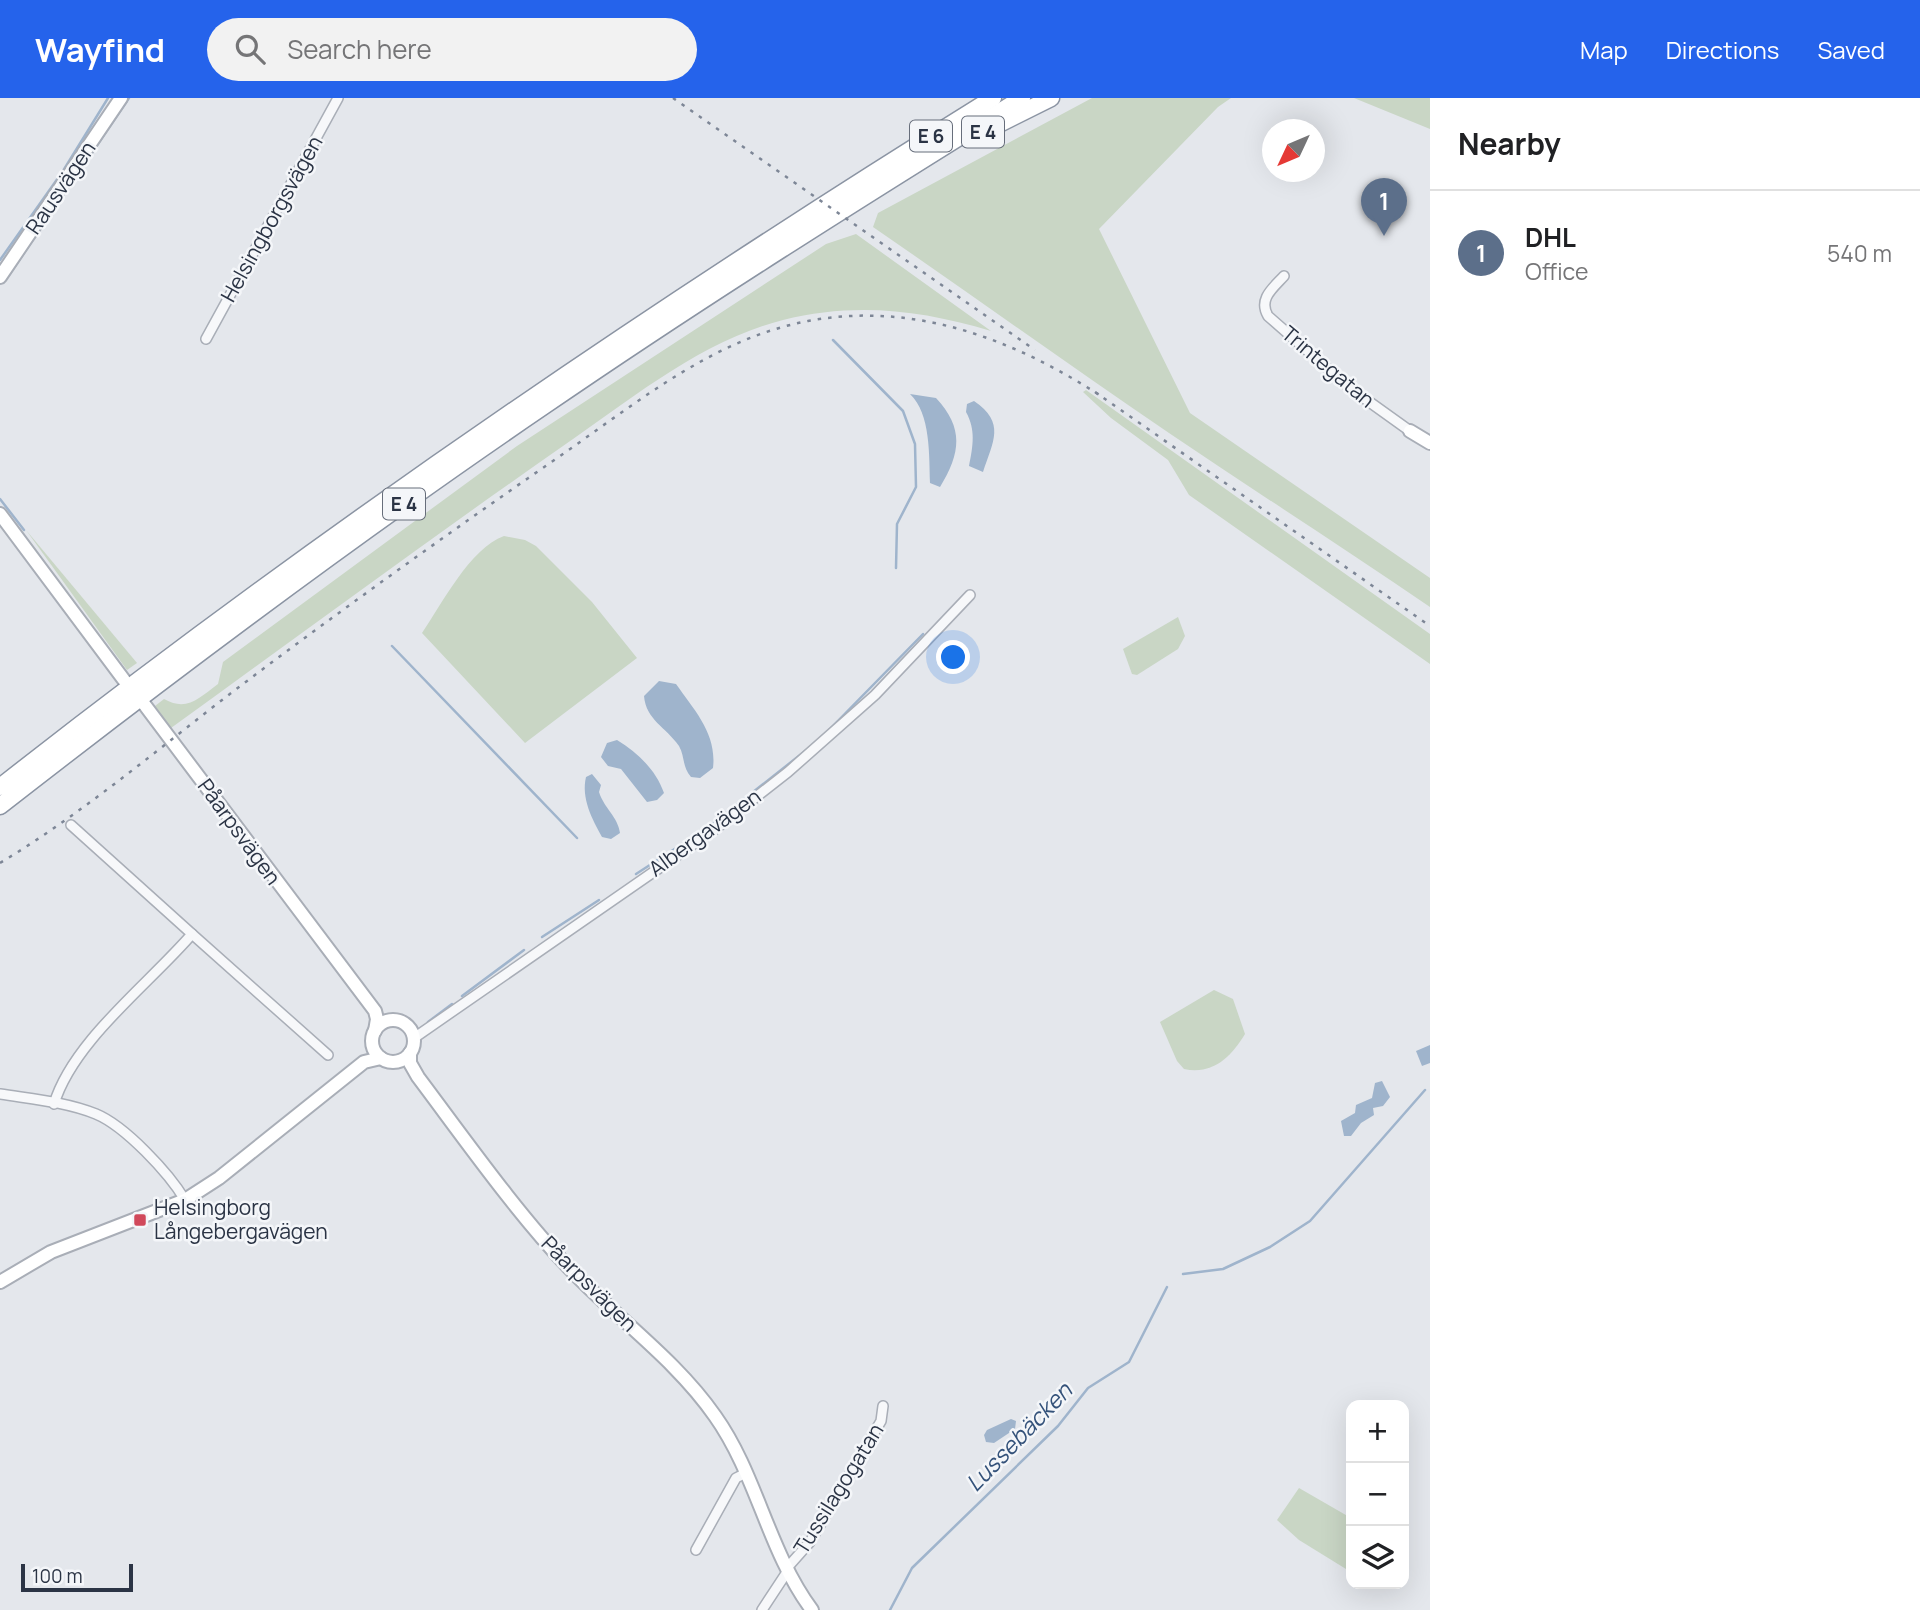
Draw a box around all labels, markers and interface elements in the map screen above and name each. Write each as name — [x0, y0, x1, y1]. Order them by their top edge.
search box — [207, 18, 697, 81]
text: Wayfind — [35, 27, 165, 72]
icon: search — [231, 30, 269, 68]
text: Search here — [287, 31, 432, 67]
text: Map — [1580, 33, 1628, 66]
text: Directions — [1666, 33, 1779, 66]
text: Saved — [1817, 33, 1885, 66]
road number: E 4 — [962, 116, 1004, 148]
north arrow — [1262, 119, 1325, 182]
road number: E 6 — [910, 120, 952, 152]
text: Nearby — [1458, 123, 1561, 164]
street label: Helsingborgsvägen — [214, 130, 328, 307]
street label: Rausvägen — [19, 135, 102, 239]
pin: 1 — [1361, 178, 1407, 236]
text: DHL — [1525, 219, 1576, 255]
text: 1 — [1476, 237, 1486, 269]
text: 540 m — [1827, 237, 1892, 269]
text: Office — [1525, 255, 1588, 287]
street label: Trintegatan — [1276, 319, 1381, 413]
road number: E 4 — [383, 488, 425, 520]
your location — [936, 640, 970, 674]
street label: Påarpsvägen — [192, 773, 288, 890]
street label: Albergavägen — [643, 782, 766, 882]
place label: Helsingborg Långebergavägen — [154, 1193, 328, 1245]
marker: Helsingborg Långebergavägen — [132, 1212, 148, 1228]
street label: Påarpsvägen — [536, 1229, 644, 1337]
water label: Lussebäcken — [958, 1374, 1079, 1498]
map controls — [1346, 1400, 1409, 1589]
button: + — [1346, 1400, 1409, 1463]
street label: Tussilagogatan — [787, 1418, 889, 1559]
button: − — [1346, 1463, 1409, 1526]
button: layers — [1346, 1526, 1409, 1589]
scale bar — [21, 1561, 133, 1593]
text: 100 m — [32, 1563, 83, 1589]

